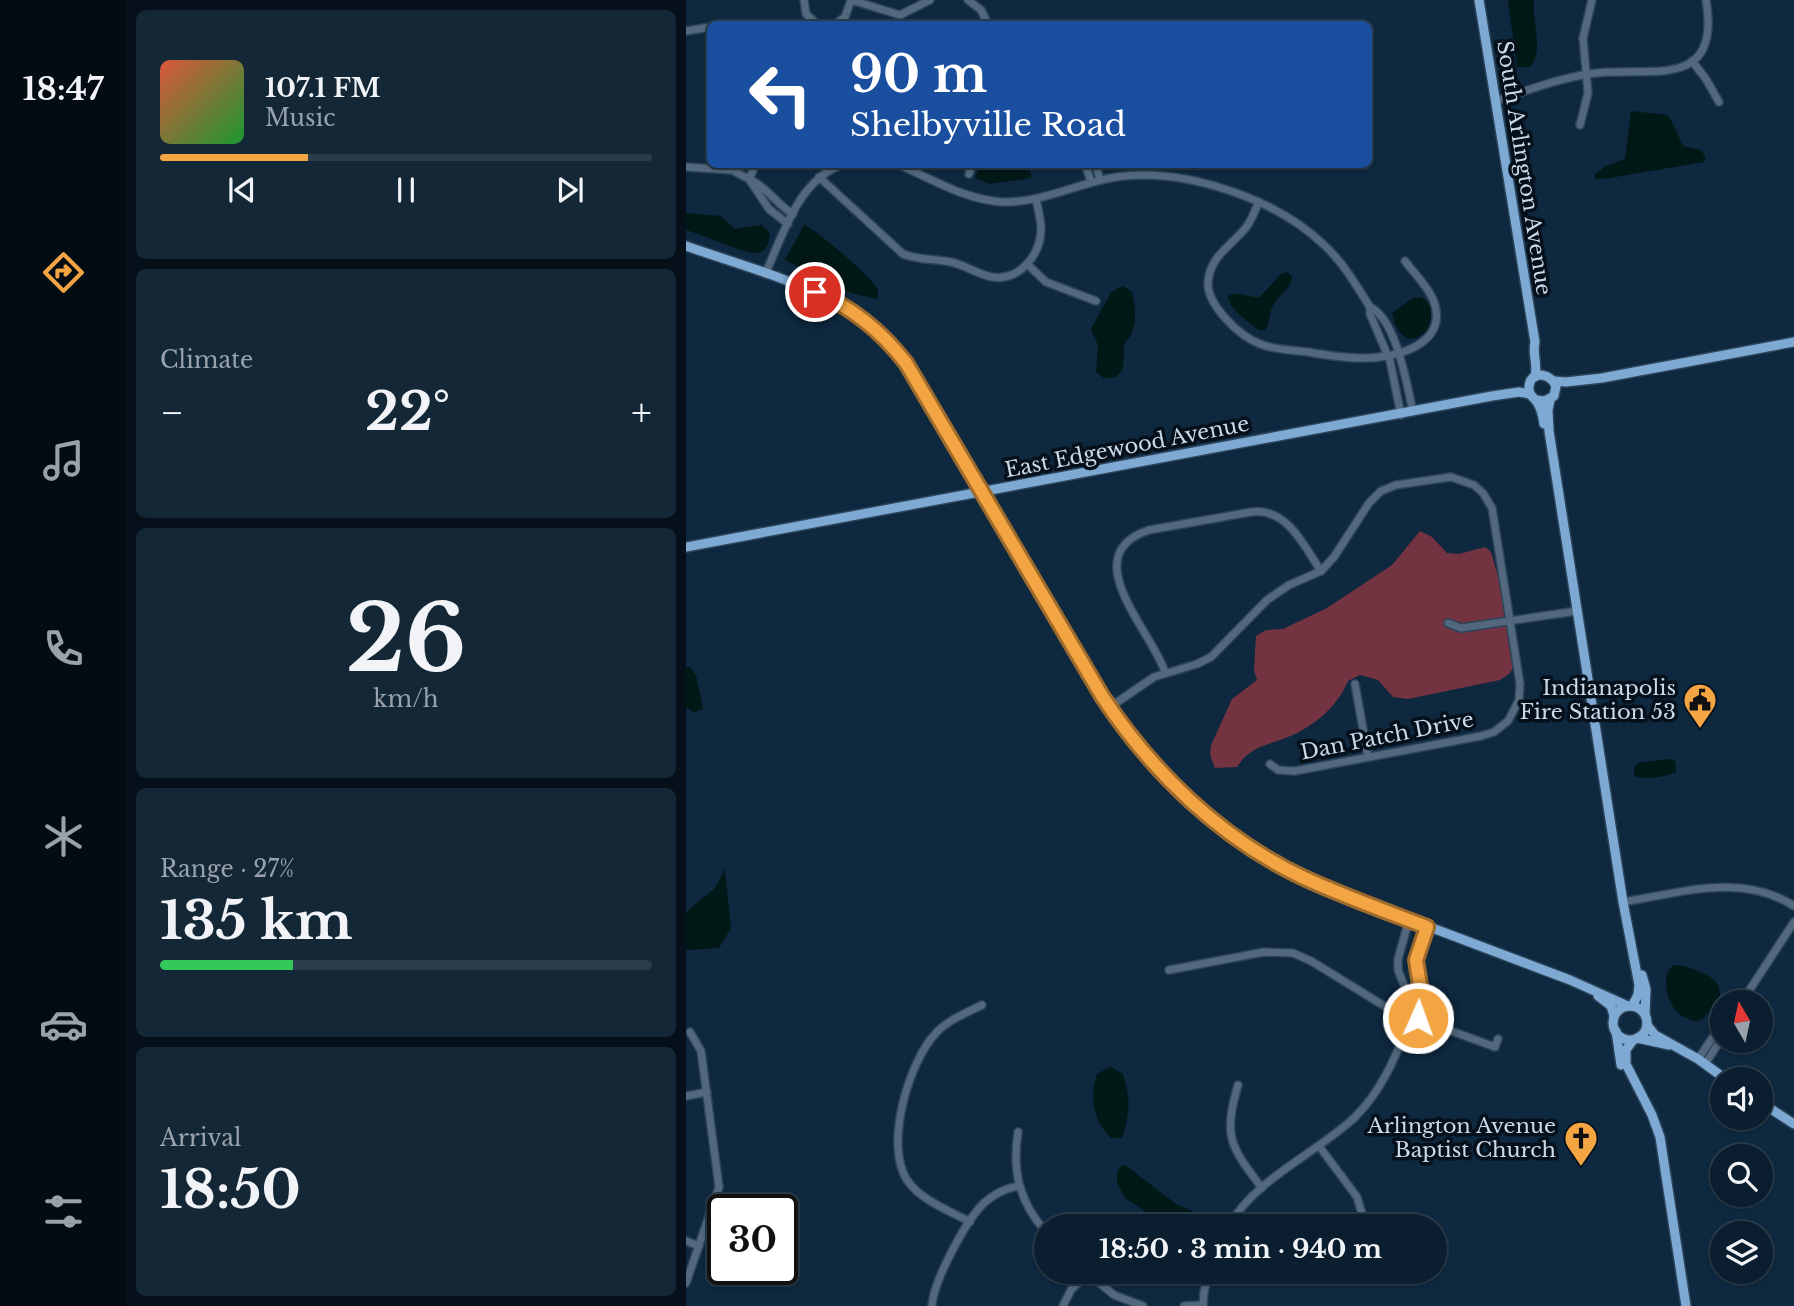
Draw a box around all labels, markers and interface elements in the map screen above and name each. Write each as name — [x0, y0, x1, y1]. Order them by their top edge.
street label: South Arlington Avenue — [1491, 39, 1557, 297]
text: 90 m — [850, 44, 987, 105]
icon: left — [735, 49, 826, 140]
text: 18:47 — [22, 69, 104, 109]
text: 107.1 FM — [265, 72, 381, 104]
text: Music — [265, 104, 336, 132]
text: Shelbyville Road — [850, 105, 1126, 145]
icon: previous — [223, 171, 261, 209]
icon: pause — [387, 171, 425, 209]
icon: next — [551, 171, 589, 209]
icon: directions — [39, 248, 88, 297]
pin — [785, 262, 845, 322]
icon: arrive — [796, 273, 834, 311]
text: Climate — [160, 346, 253, 374]
text: 22° — [365, 380, 450, 444]
text: − — [160, 389, 184, 436]
text: + — [631, 389, 652, 436]
street label: East Edgewood Avenue — [1003, 411, 1251, 483]
icon: music — [39, 436, 88, 485]
text: 26 — [346, 583, 466, 696]
icon: phone — [39, 624, 88, 673]
place label: Indianapolis Fire Station 53 — [1520, 675, 1676, 725]
public building icon: Indianapolis Fire Station 53 — [1681, 681, 1719, 730]
text: km/h — [373, 685, 439, 713]
street label: Dan Patch Drive — [1298, 706, 1476, 766]
icon: climate — [39, 812, 88, 861]
text: Range · 27% — [160, 855, 294, 883]
text: 135 km — [160, 889, 353, 953]
position arrow — [1381, 981, 1455, 1055]
north arrow — [1710, 990, 1773, 1054]
map controls — [1710, 990, 1773, 1284]
icon: car — [39, 1000, 88, 1049]
button: sound — [1710, 1067, 1773, 1130]
place label: Arlington Avenue Baptist Church — [1366, 1113, 1556, 1163]
church icon: Arlington Avenue Baptist Church — [1562, 1119, 1600, 1168]
text: Arrival — [160, 1124, 241, 1152]
button: search — [1710, 1144, 1773, 1207]
text: 18:50 — [160, 1158, 301, 1222]
icon: filters — [39, 1187, 88, 1236]
speed limit sign: 30 — [707, 1194, 798, 1285]
button: layers — [1710, 1221, 1773, 1284]
text: 18:50 · 3 min · 940 m — [1099, 1233, 1382, 1265]

